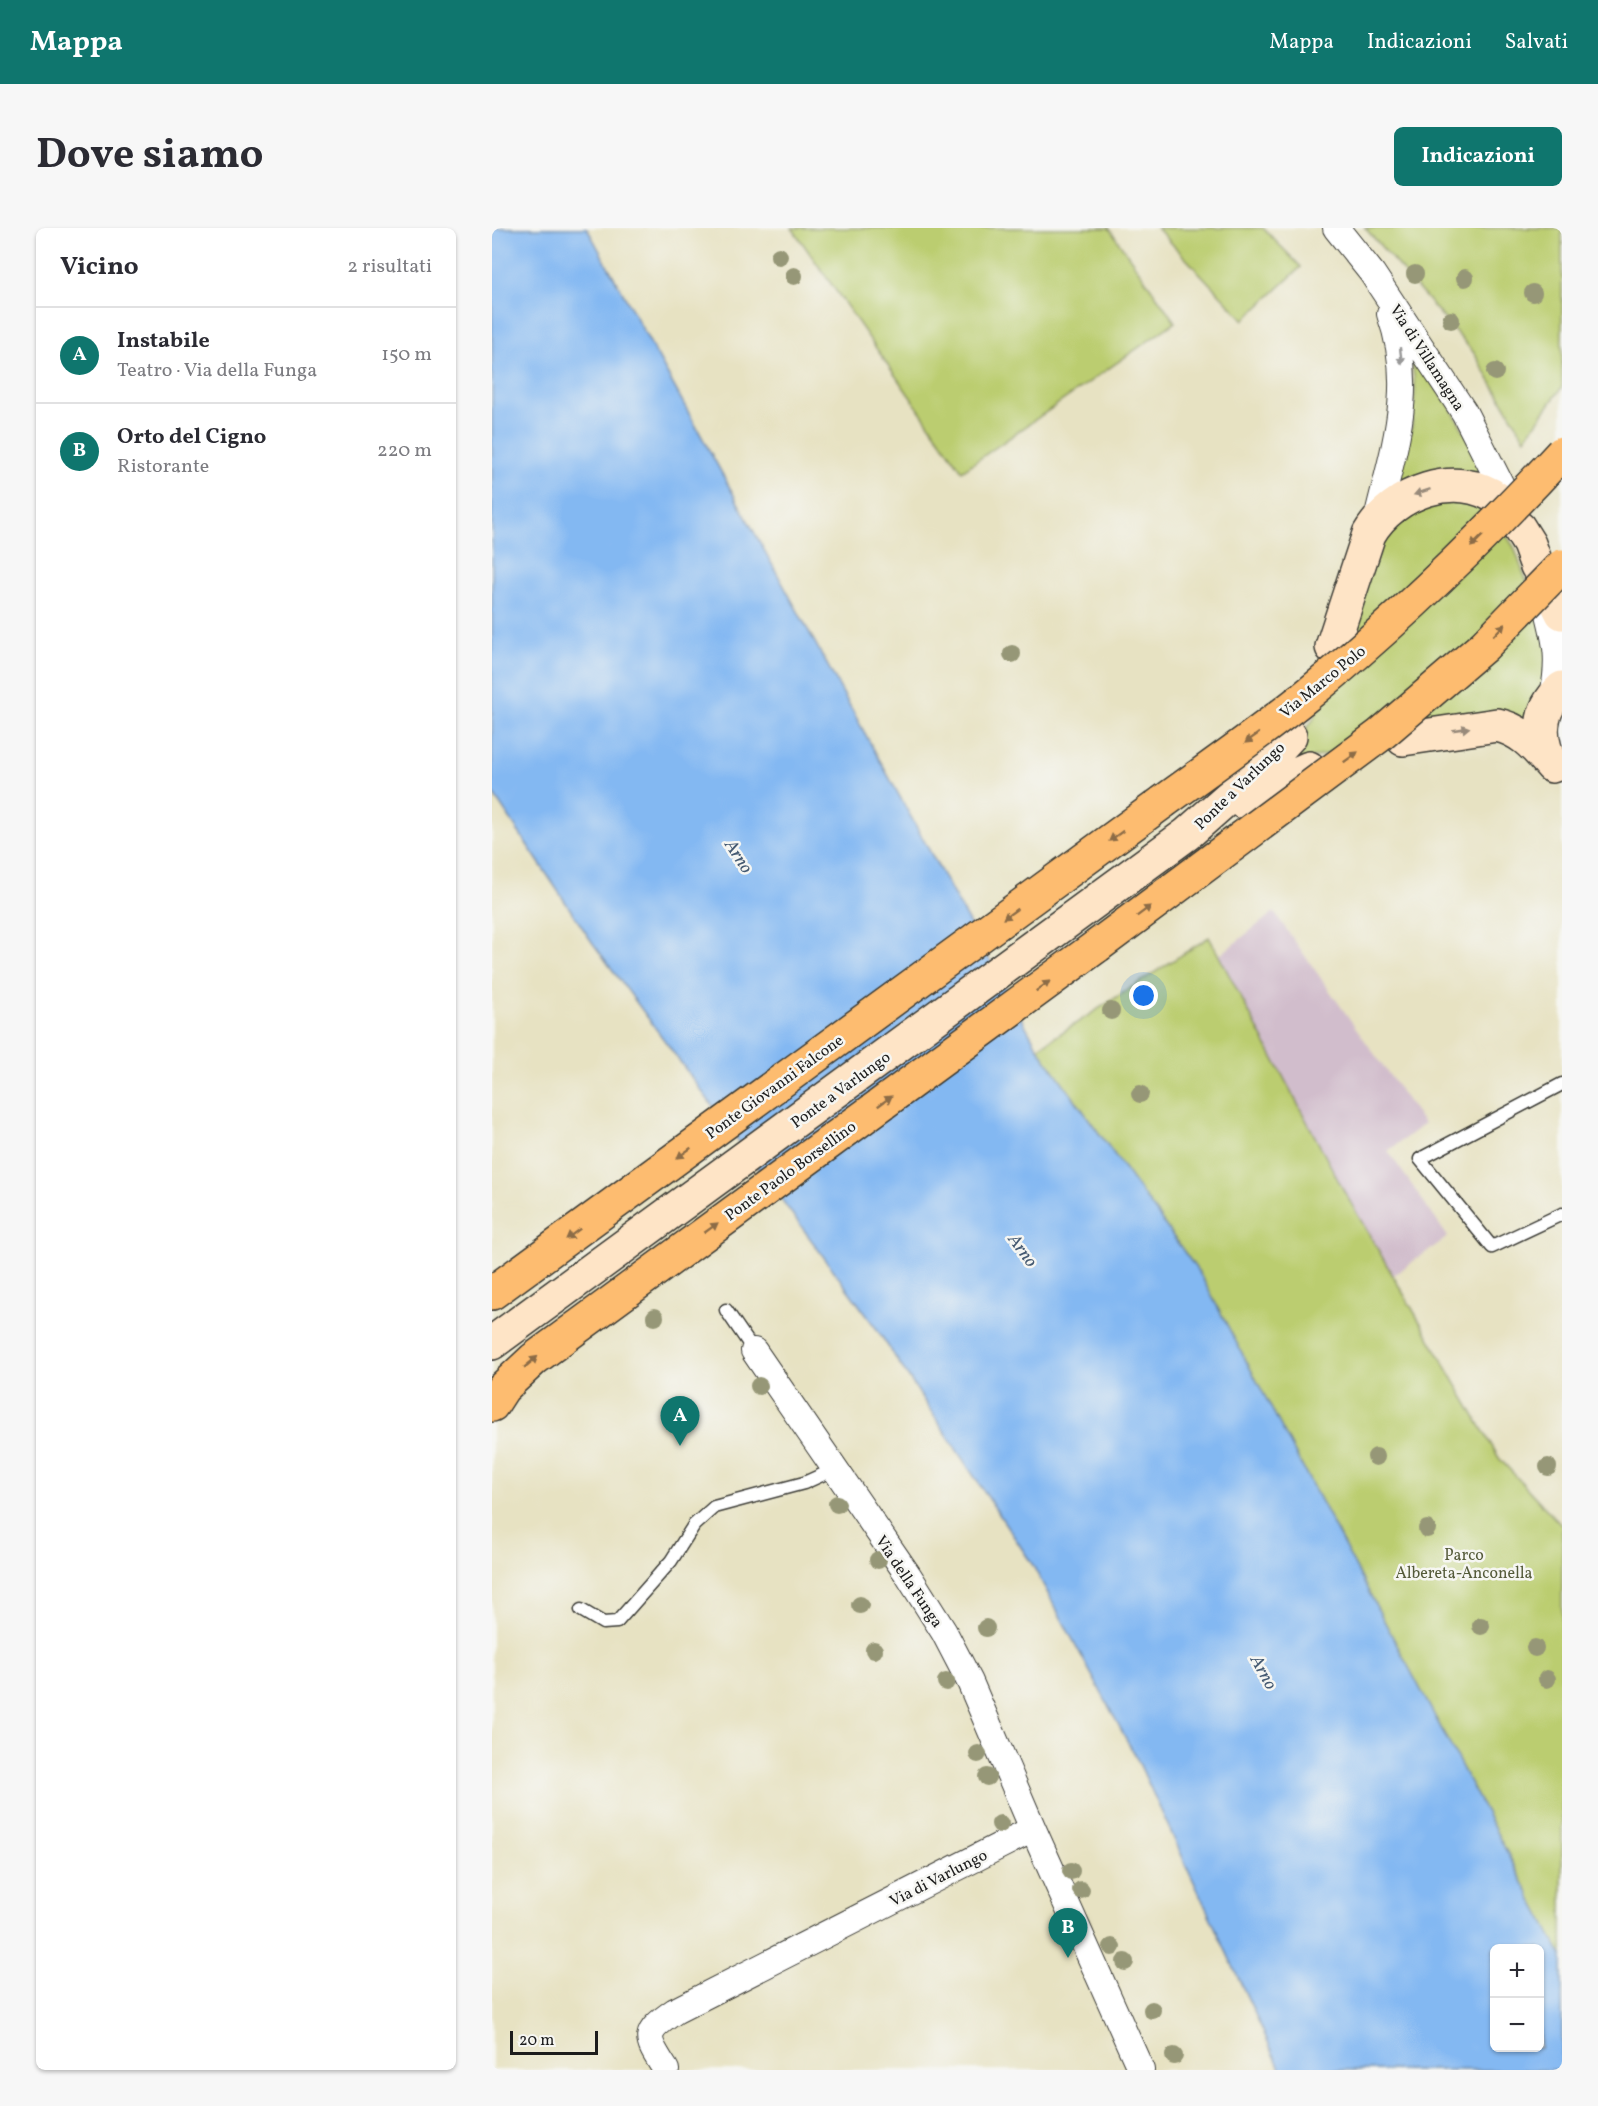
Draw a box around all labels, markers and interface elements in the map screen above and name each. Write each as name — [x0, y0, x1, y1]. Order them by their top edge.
text: Mappa — [30, 23, 123, 62]
text: Mappa — [1269, 28, 1334, 57]
text: Indicazioni — [1367, 28, 1472, 57]
text: Salvati — [1505, 28, 1568, 57]
text: Dove siamo — [36, 127, 264, 186]
button: Indicazioni — [1394, 127, 1562, 186]
text: Vicino — [60, 249, 139, 285]
text: 2 risultati — [347, 253, 432, 281]
street label: Via di Villamagna — [1384, 300, 1469, 416]
text: Instabile — [117, 326, 210, 357]
text: A — [72, 341, 87, 369]
text: 150 m — [381, 341, 432, 369]
one-way arrow — [1396, 347, 1406, 366]
text: Teatro · Via della Funga — [117, 357, 317, 385]
text: Orto del Cigno — [117, 422, 266, 453]
text: B — [73, 437, 86, 465]
text: 220 m — [377, 437, 432, 465]
text: Ristorante — [117, 453, 209, 481]
one-way arrow — [1413, 488, 1431, 497]
one-way arrow — [1471, 533, 1485, 547]
one-way arrow — [1492, 623, 1506, 638]
street label: Via Marco Polo — [1275, 641, 1371, 724]
one-way arrow — [1452, 725, 1471, 734]
one-way arrow — [1244, 731, 1259, 743]
street label: Ponte a Varlungo — [1190, 737, 1291, 835]
one-way arrow — [1343, 750, 1359, 763]
one-way arrow — [1108, 830, 1123, 842]
water label: Arno — [717, 834, 758, 879]
one-way arrow — [1136, 904, 1152, 917]
one-way arrow — [1002, 908, 1018, 920]
one-way arrow — [1034, 980, 1050, 992]
your location — [1129, 981, 1158, 1010]
street label: Ponte Giovanni Falcone — [702, 1030, 849, 1145]
street label: Ponte a Varlungo — [787, 1047, 895, 1134]
one-way arrow — [877, 1095, 893, 1107]
street label: Ponte Paolo Borsellino — [721, 1116, 861, 1227]
one-way arrow — [676, 1146, 691, 1158]
one-way arrow — [703, 1223, 718, 1235]
one-way arrow — [565, 1228, 581, 1240]
water label: Arno — [1000, 1228, 1043, 1273]
one-way arrow — [523, 1356, 538, 1369]
pin: A — [660, 1396, 699, 1446]
street label: Via della Funga — [869, 1532, 947, 1633]
park label: Parco Albereta-Anconella — [1395, 1545, 1533, 1585]
water label: Arno — [1243, 1650, 1282, 1695]
street label: Via di Varlungo — [886, 1845, 992, 1913]
pin: B — [1048, 1908, 1088, 1958]
map controls — [1490, 1944, 1544, 2052]
button: + — [1490, 1944, 1544, 1998]
button: − — [1490, 1998, 1544, 2052]
scale bar — [510, 2028, 598, 2056]
text: 20 m — [519, 2030, 554, 2052]

